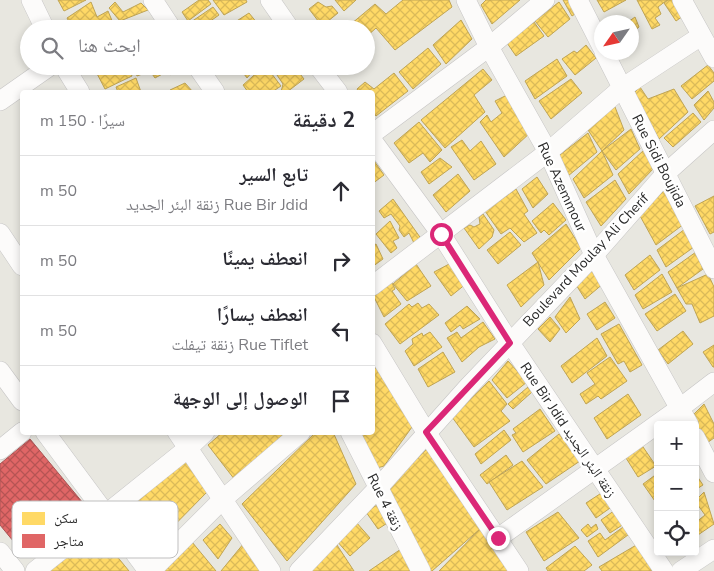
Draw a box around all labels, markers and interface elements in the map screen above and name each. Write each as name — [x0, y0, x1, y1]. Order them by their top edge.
north arrow — [594, 15, 639, 60]
search box — [20, 20, 375, 75]
text: ابحث هنا — [78, 33, 141, 59]
icon: search — [38, 34, 66, 62]
text: 2 دقيقة — [293, 106, 355, 134]
text: سيرًا · 150 m — [40, 110, 125, 132]
street label: Rue Sidi Boujida — [627, 111, 691, 211]
street label: Rue Azemmour — [533, 139, 591, 235]
text: تابع السير — [239, 162, 308, 188]
icon: ahead — [327, 177, 355, 205]
text: 50 m — [40, 180, 77, 202]
street label: Boulevard Moulay Ali Cherif — [519, 189, 653, 331]
text: Rue Bir Jdid زنقة البئر الجديد — [126, 194, 308, 216]
route start — [430, 223, 453, 246]
text: انعطف يمينًا — [222, 246, 308, 272]
icon: right — [327, 247, 355, 275]
text: 50 m — [40, 250, 77, 272]
text: انعطف يسارًا — [217, 302, 308, 328]
icon: left — [327, 317, 355, 345]
text: 50 m — [40, 320, 77, 342]
text: Rue Tiflet زنقة تيفلت — [172, 334, 308, 356]
street label: Rue Bir Jdid زنقة البئر الجديد — [516, 359, 620, 501]
text: الوصول إلى الوجهة — [173, 386, 308, 412]
icon: arrive — [327, 387, 355, 415]
map controls — [654, 421, 699, 556]
button: + — [654, 421, 699, 466]
button: − — [654, 466, 699, 511]
street label: Rue 4 زنقة — [363, 470, 407, 534]
legend — [12, 501, 178, 558]
text: سكن — [54, 509, 78, 528]
button: locate — [654, 511, 699, 556]
route end — [487, 527, 510, 550]
text: متاجر — [53, 532, 84, 551]

